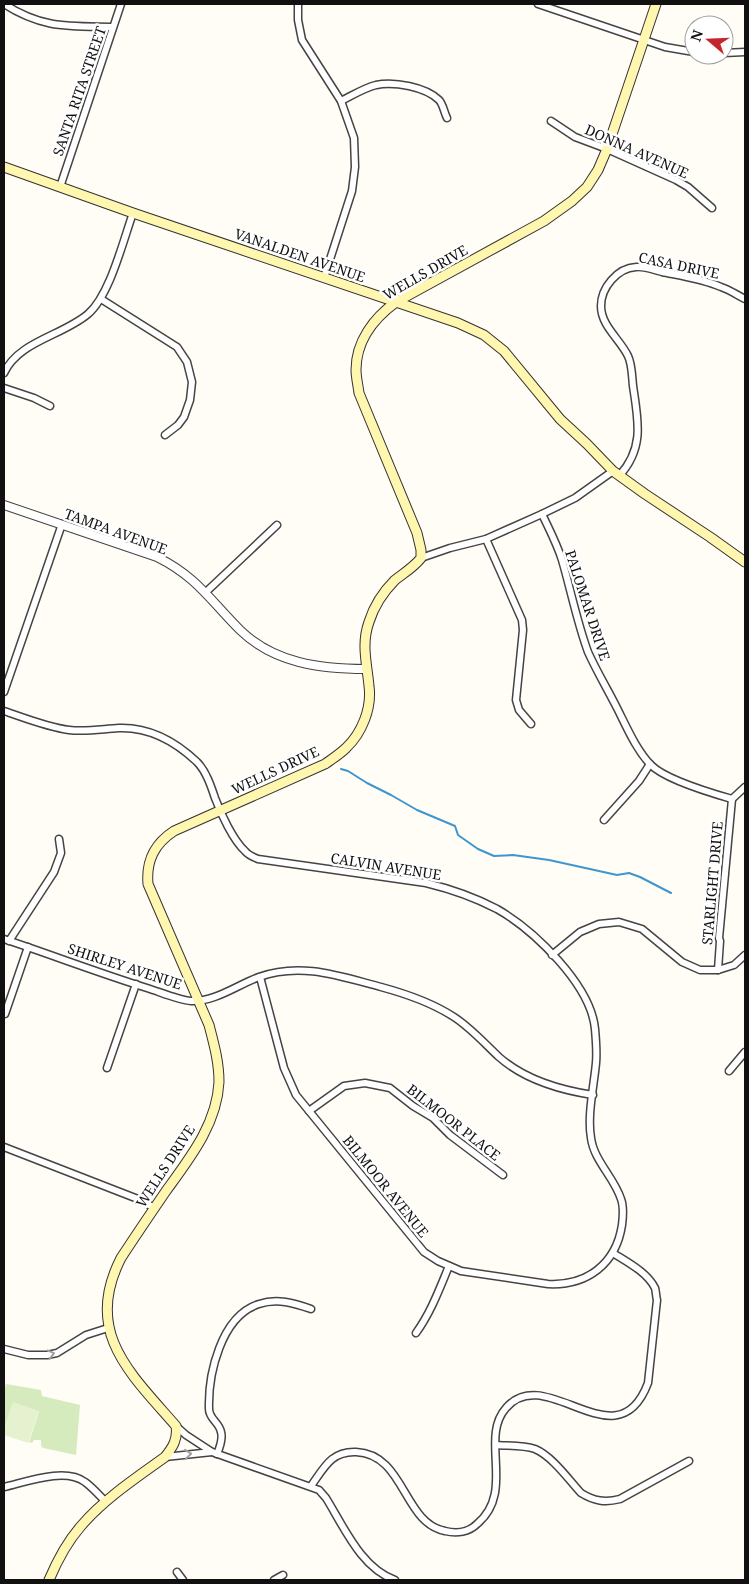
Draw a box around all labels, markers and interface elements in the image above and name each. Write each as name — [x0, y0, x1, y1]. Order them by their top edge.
north arrow — [684, 15, 734, 65]
street label: SANTA RITA STREET — [48, 23, 110, 158]
text: N — [685, 27, 707, 44]
street label: DONNA AVENUE — [582, 120, 692, 183]
street label: VANALDEN AVENUE — [232, 224, 368, 286]
street label: WELLS DRIVE — [379, 240, 471, 304]
street label: CASA DRIVE — [637, 247, 721, 283]
street label: TAMPA AVENUE — [62, 504, 170, 559]
street label: PALOMAR DRIVE — [561, 547, 615, 663]
street label: WELLS DRIVE — [228, 741, 322, 799]
street label: STARLIGHT DRIVE — [697, 820, 727, 946]
street label: CALVIN AVENUE — [329, 848, 443, 884]
street label: SHIRLEY AVENUE — [65, 939, 185, 993]
street label: BILMOOR PLACE — [403, 1079, 505, 1165]
street label: WELLS DRIVE — [131, 1121, 199, 1211]
street label: BILMOOR AVENUE — [339, 1131, 433, 1241]
one-way arrow — [47, 1349, 55, 1359]
one-way arrow — [185, 1449, 193, 1460]

